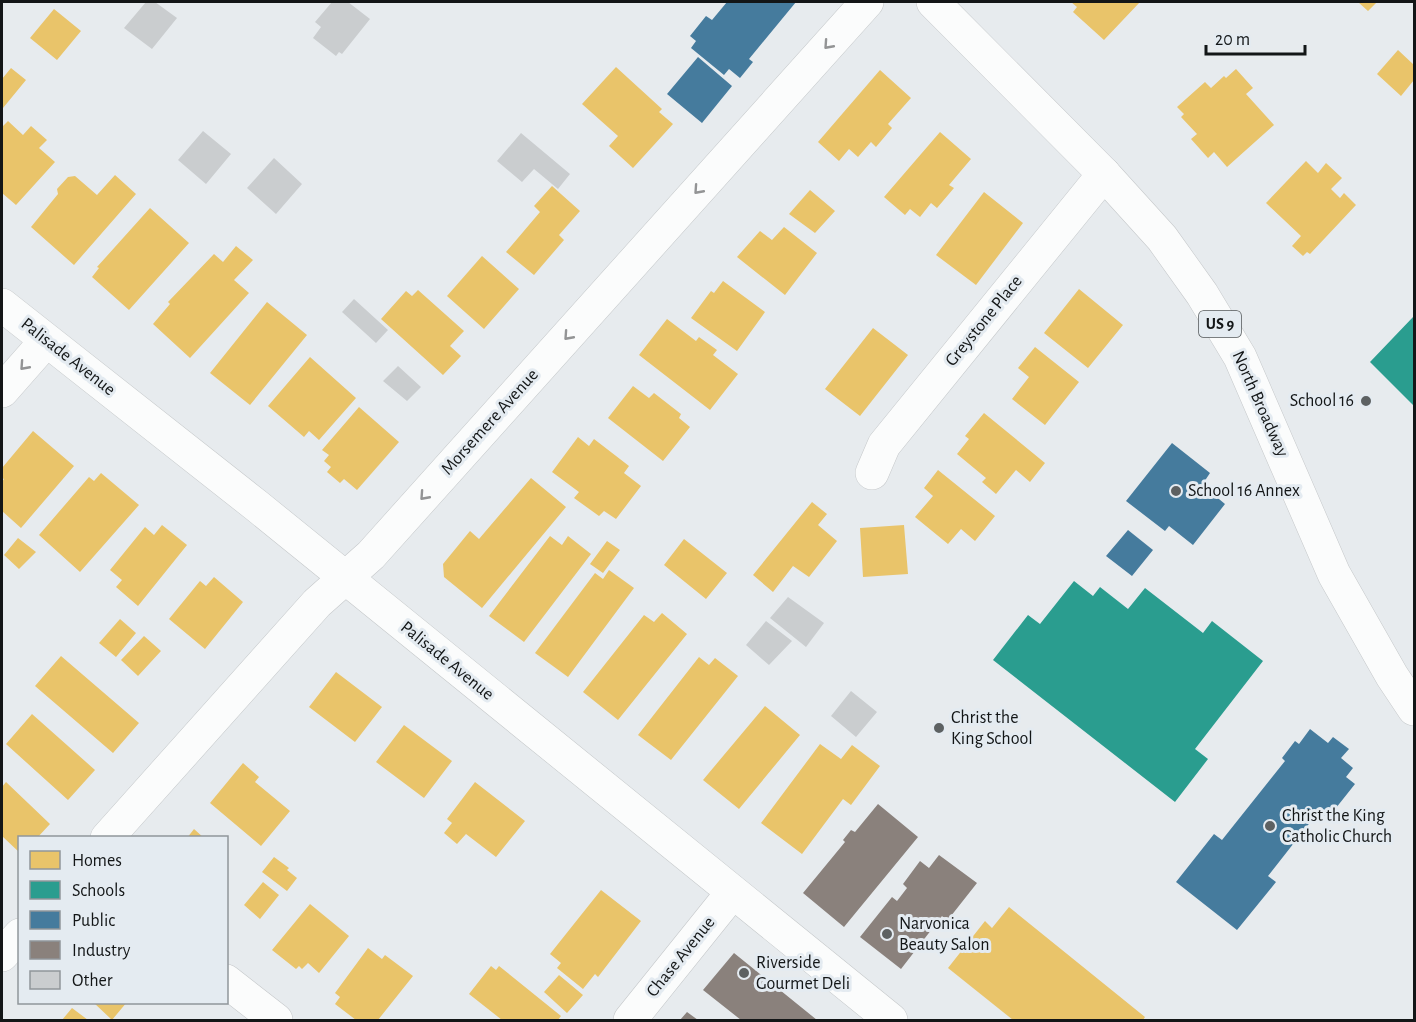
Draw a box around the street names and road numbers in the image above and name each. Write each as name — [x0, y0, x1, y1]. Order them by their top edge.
street label: Greystone Place — [942, 272, 1026, 370]
road number: US 9 — [1199, 311, 1241, 337]
street label: Palisade Avenue — [18, 315, 118, 399]
street label: North Broadway — [1229, 348, 1291, 460]
street label: Morsemere Avenue — [438, 366, 542, 478]
street label: Palisade Avenue — [397, 618, 497, 704]
street label: Chase Avenue — [643, 913, 719, 1001]

